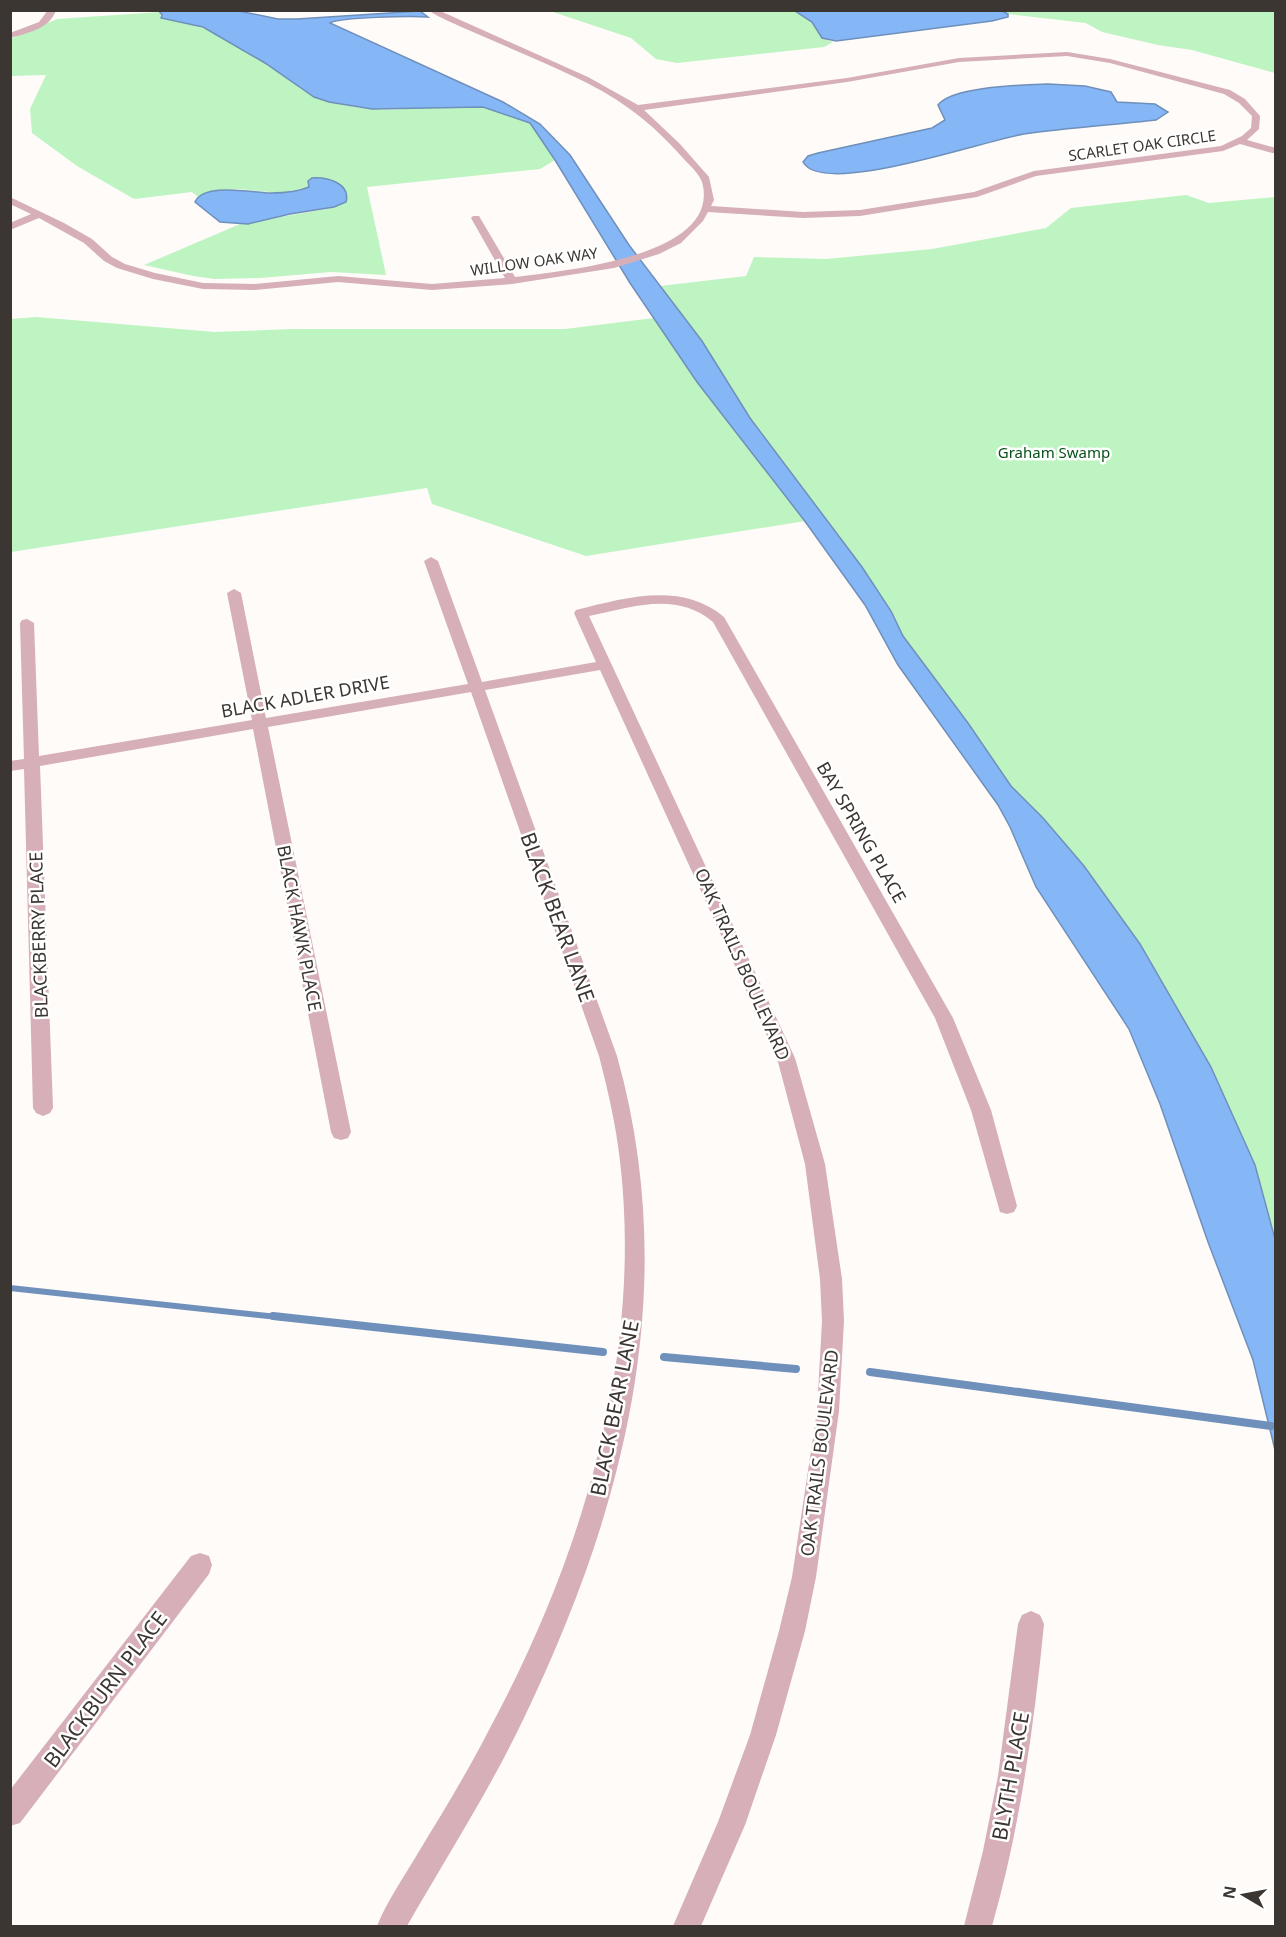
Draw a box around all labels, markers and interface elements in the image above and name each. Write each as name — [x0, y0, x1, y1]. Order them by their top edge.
street label: SCARLET OAK CIRCLE — [1067, 125, 1217, 165]
street label: WILLOW OAK WAY — [469, 242, 600, 280]
park label: Graham Swamp — [998, 442, 1110, 462]
street label: BLACK ADLER DRIVE — [219, 669, 391, 723]
street label: BAY SPRING PLACE — [812, 757, 912, 907]
street label: BLACK BEAR LANE — [514, 828, 602, 1006]
street label: BLACK HAWK PLACE — [272, 843, 328, 1013]
street label: BLACKBERRY PLACE — [23, 851, 53, 1019]
street label: OAK TRAILS BOULEVARD — [690, 864, 796, 1064]
street label: BLACK BEAR LANE — [583, 1318, 645, 1498]
street label: OAK TRAILS BOULEVARD — [794, 1348, 844, 1558]
street label: BLACKBURN PLACE — [37, 1605, 173, 1773]
street label: BLYTH PLACE — [985, 1709, 1035, 1843]
north arrow — [1214, 1865, 1274, 1925]
text: N — [1217, 1884, 1241, 1901]

